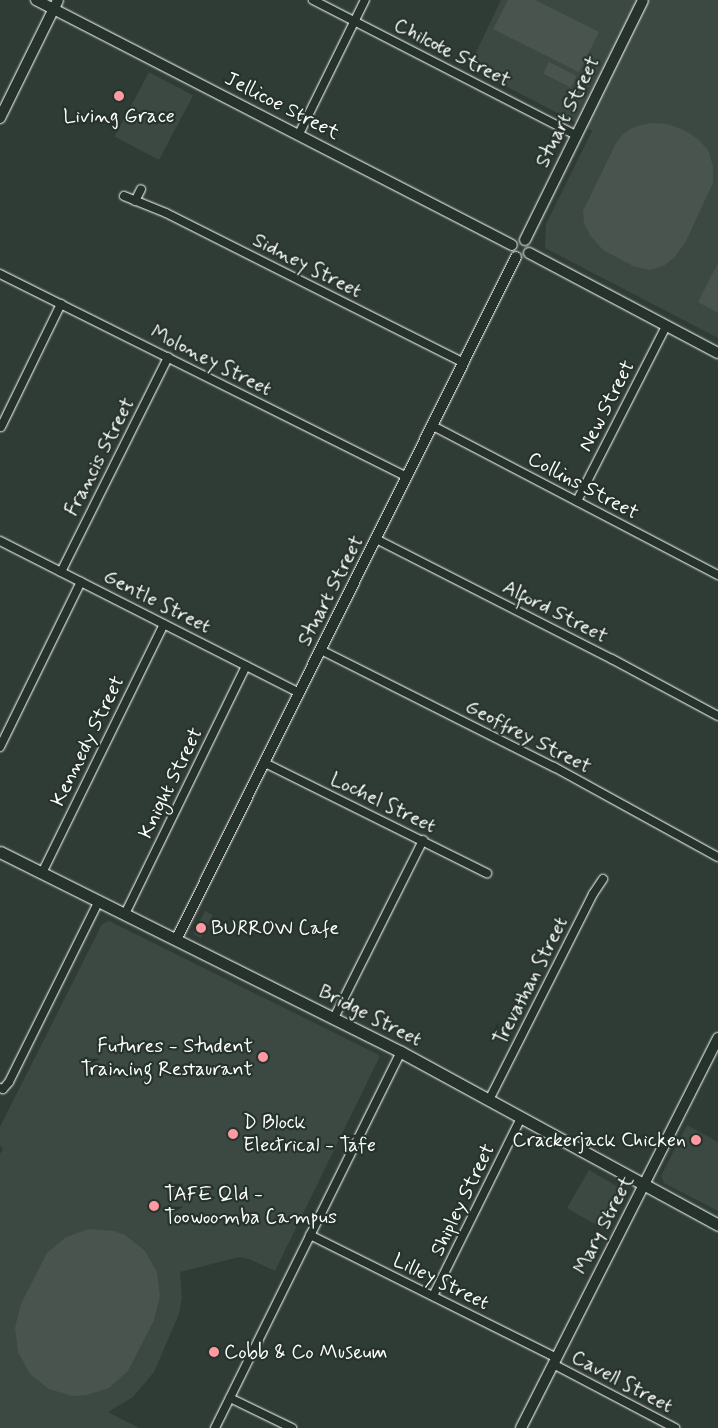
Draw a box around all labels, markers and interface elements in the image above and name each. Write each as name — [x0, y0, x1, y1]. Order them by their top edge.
street label: Chilcote Street — [390, 14, 514, 92]
street label: Stuart Street — [531, 53, 605, 171]
street label: Jellicoe Street — [220, 67, 344, 145]
marker: Living Grace — [113, 90, 125, 102]
place label: Living Grace — [64, 104, 174, 128]
street label: Sidney Street — [247, 228, 367, 304]
street label: Moloney Street — [145, 319, 277, 403]
street label: New Street — [574, 357, 640, 455]
street label: Francis Street — [60, 394, 140, 520]
street label: Collins Street — [524, 447, 642, 525]
street label: Stuart Street — [293, 532, 369, 650]
street label: Gentle Street — [98, 564, 216, 640]
street label: Alford Street — [499, 576, 611, 648]
street label: Kennedy Street — [46, 672, 130, 810]
street label: Geoffrey Street — [461, 695, 595, 779]
street label: Knight Street — [134, 724, 208, 842]
street label: Lochel Street — [325, 766, 441, 840]
street label: Trevathan Street — [488, 911, 574, 1051]
place label: BURROW Cafe — [211, 916, 341, 940]
marker: BURROW Cafe — [195, 922, 207, 934]
street label: Bridge Street — [313, 979, 427, 1053]
place label: Futures - Student Training Restaurant — [83, 1034, 253, 1081]
marker: Futures - Student Training Restaurant — [257, 1051, 269, 1063]
place label: D Block Electrical - Tafe — [243, 1110, 376, 1157]
marker: D Block Electrical - Tafe — [227, 1128, 239, 1140]
place label: Crackerjack Chicken — [510, 1128, 686, 1152]
marker: Crackerjack Chicken — [690, 1134, 702, 1146]
street label: Shipley Street — [426, 1140, 500, 1260]
street label: Mary Street — [569, 1171, 639, 1279]
place label: TAFE Qld - Toowoomba Campus — [164, 1182, 333, 1229]
marker: TAFE Qld - Toowoomba Campus — [148, 1200, 160, 1212]
street label: Lilley Street — [387, 1248, 495, 1316]
place label: Cobb & Co Museum — [224, 1340, 397, 1364]
street label: Cavell Street — [566, 1344, 678, 1420]
marker: Cobb & Co Museum — [208, 1346, 220, 1358]

